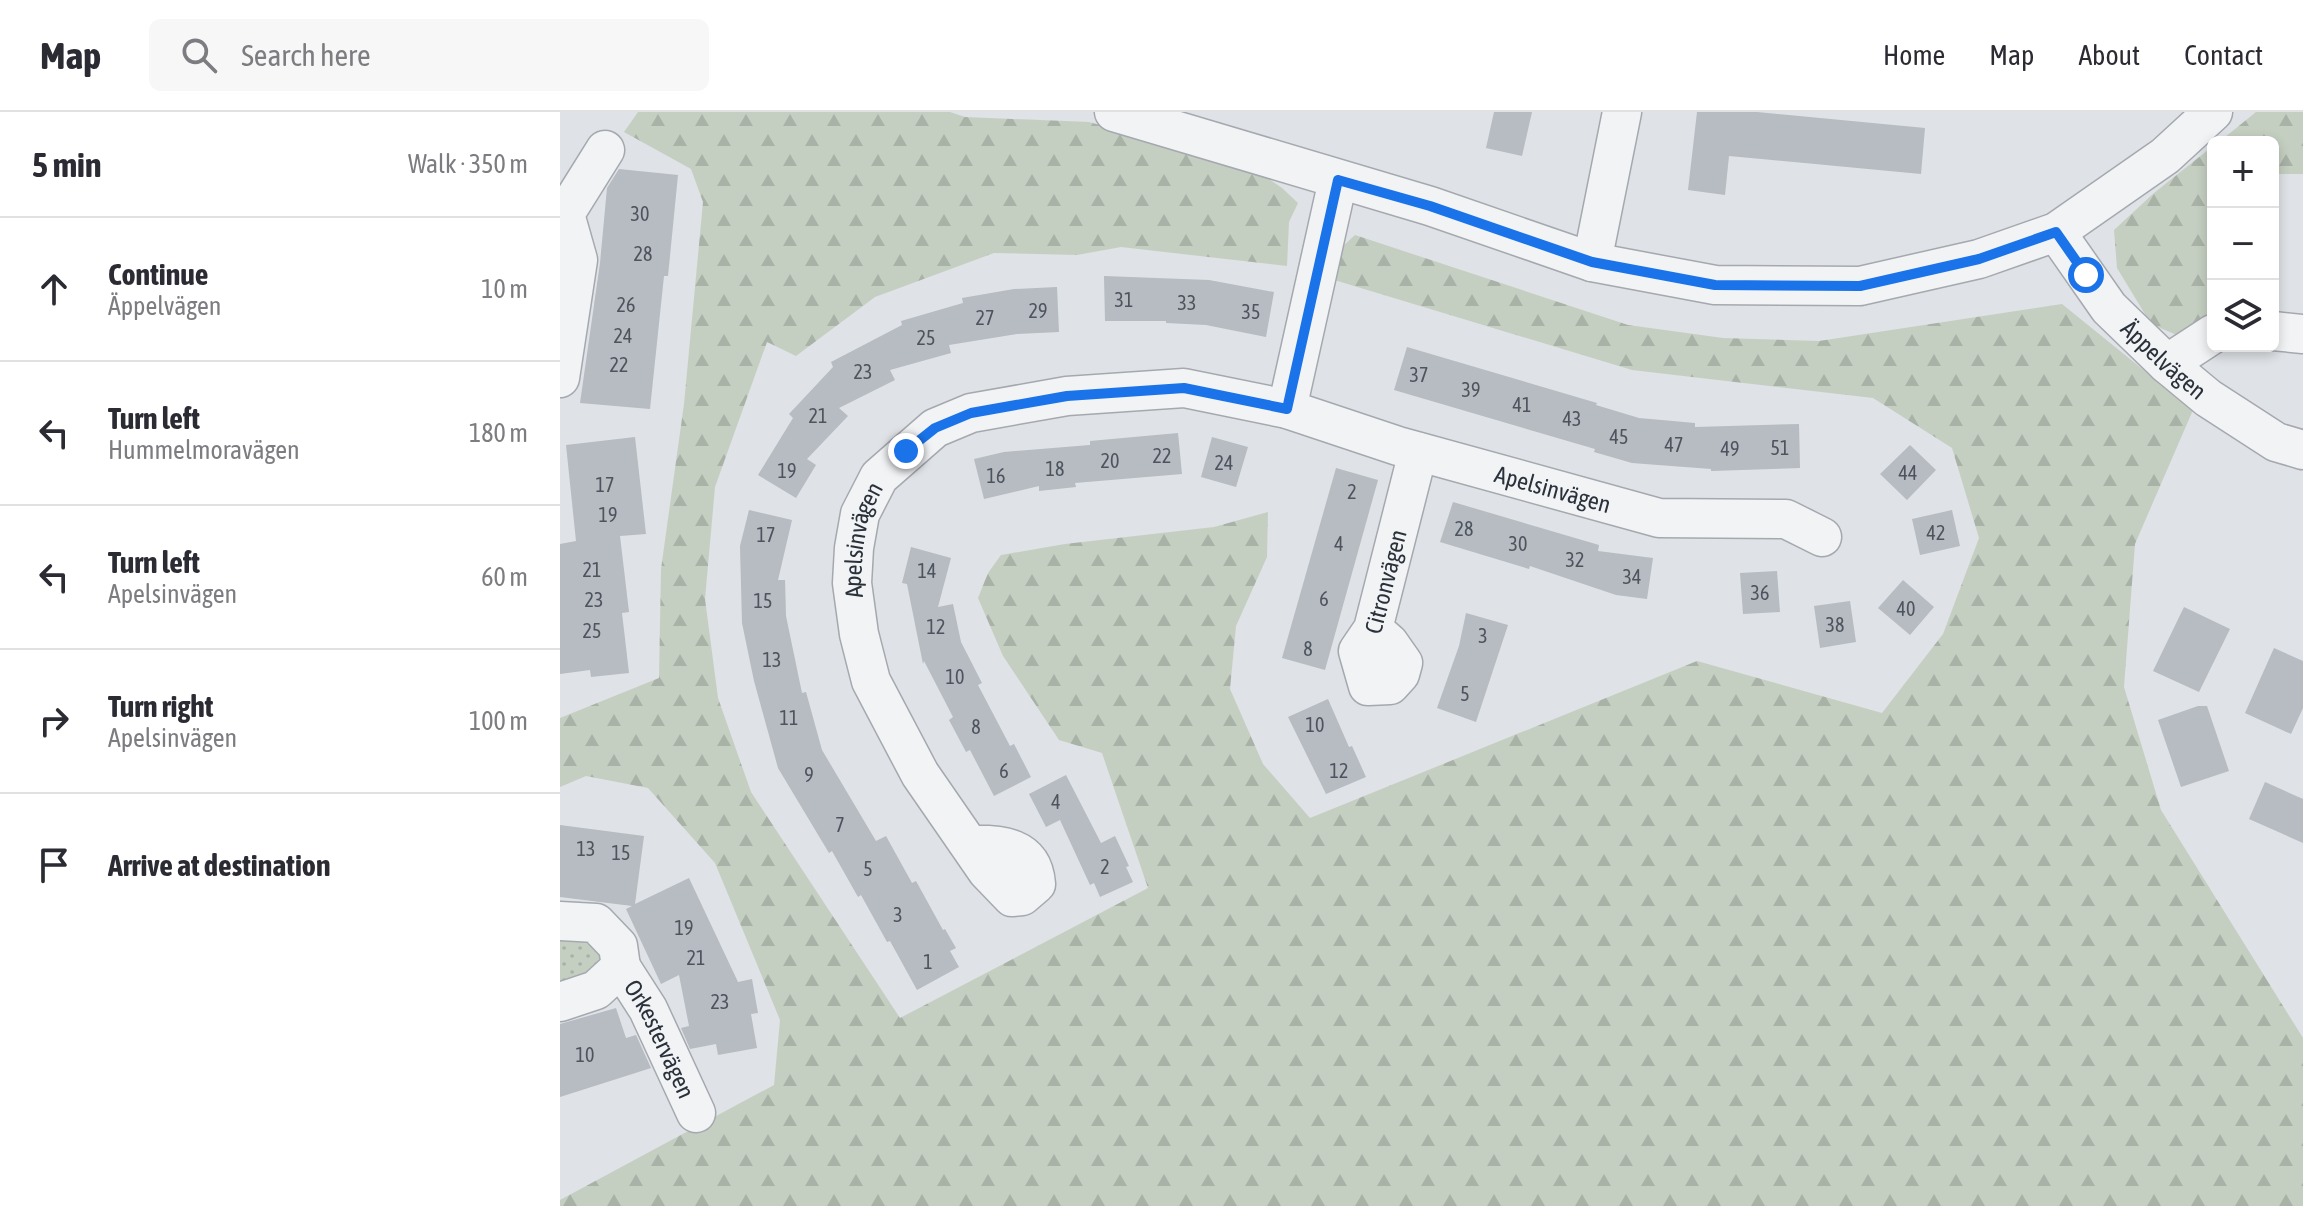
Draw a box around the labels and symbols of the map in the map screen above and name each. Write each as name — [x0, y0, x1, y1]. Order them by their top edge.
house number: 30 — [631, 202, 649, 225]
house number: 28 — [634, 242, 652, 265]
route start — [2068, 257, 2104, 293]
house number: 31 — [1115, 288, 1133, 311]
house number: 33 — [1178, 291, 1196, 314]
house number: 26 — [617, 293, 635, 316]
house number: 29 — [1029, 299, 1047, 322]
house number: 35 — [1242, 300, 1260, 323]
house number: 27 — [976, 306, 994, 329]
street label: Äppelvägen — [2116, 314, 2212, 404]
house number: 24 — [614, 324, 632, 347]
house number: 25 — [917, 326, 935, 349]
house number: 22 — [610, 353, 628, 376]
house number: 23 — [854, 360, 872, 383]
house number: 37 — [1410, 363, 1428, 386]
house number: 39 — [1462, 378, 1480, 401]
house number: 41 — [1513, 393, 1531, 416]
house number: 21 — [809, 404, 827, 427]
house number: 43 — [1563, 407, 1581, 430]
house number: 45 — [1610, 425, 1628, 448]
route end — [888, 433, 924, 469]
house number: 47 — [1665, 433, 1683, 456]
house number: 51 — [1771, 436, 1789, 459]
house number: 49 — [1721, 437, 1739, 460]
house number: 22 — [1153, 444, 1171, 467]
house number: 20 — [1101, 449, 1119, 472]
house number: 24 — [1215, 451, 1233, 474]
house number: 18 — [1046, 457, 1064, 480]
house number: 19 — [778, 459, 796, 482]
street label: Apelsinvägen — [1492, 460, 1614, 518]
house number: 44 — [1899, 461, 1917, 484]
house number: 16 — [987, 464, 1005, 487]
house number: 17 — [596, 473, 614, 496]
street label: Apelsinvägen — [838, 477, 888, 600]
house number: 2 — [1347, 480, 1357, 503]
house number: 19 — [599, 503, 617, 526]
house number: 28 — [1455, 517, 1473, 540]
house number: 42 — [1927, 521, 1945, 544]
house number: 17 — [757, 523, 775, 546]
street label: Citronvägen — [1359, 527, 1411, 636]
house number: 4 — [1334, 532, 1344, 555]
house number: 30 — [1509, 532, 1527, 555]
house number: 32 — [1566, 548, 1584, 571]
house number: 21 — [583, 558, 601, 581]
house number: 14 — [918, 559, 936, 582]
house number: 34 — [1623, 565, 1641, 588]
house number: 36 — [1751, 581, 1769, 604]
house number: 6 — [1319, 587, 1329, 610]
house number: 23 — [585, 588, 603, 611]
house number: 15 — [754, 589, 772, 612]
house number: 40 — [1897, 597, 1915, 620]
house number: 38 — [1826, 613, 1844, 636]
house number: 12 — [927, 615, 945, 638]
house number: 25 — [583, 619, 601, 642]
house number: 3 — [1478, 624, 1488, 647]
house number: 8 — [1303, 637, 1313, 660]
house number: 13 — [763, 648, 781, 671]
house number: 10 — [946, 665, 964, 688]
house number: 5 — [1460, 682, 1470, 705]
house number: 11 — [780, 706, 798, 729]
house number: 10 — [1306, 713, 1324, 736]
house number: 8 — [971, 715, 981, 738]
house number: 6 — [999, 759, 1009, 782]
house number: 12 — [1330, 759, 1348, 782]
house number: 9 — [804, 763, 814, 786]
house number: 4 — [1051, 790, 1061, 813]
house number: 7 — [835, 813, 845, 836]
house number: 13 — [577, 837, 595, 860]
house number: 15 — [612, 841, 630, 864]
house number: 2 — [1100, 855, 1110, 878]
house number: 5 — [863, 857, 873, 880]
house number: 3 — [893, 903, 903, 926]
house number: 19 — [675, 916, 693, 939]
house number: 21 — [687, 946, 705, 969]
house number: 1 — [923, 950, 933, 973]
street label: Orkestervägen — [619, 975, 701, 1102]
house number: 23 — [711, 990, 729, 1013]
house number: 10 — [576, 1043, 594, 1066]

